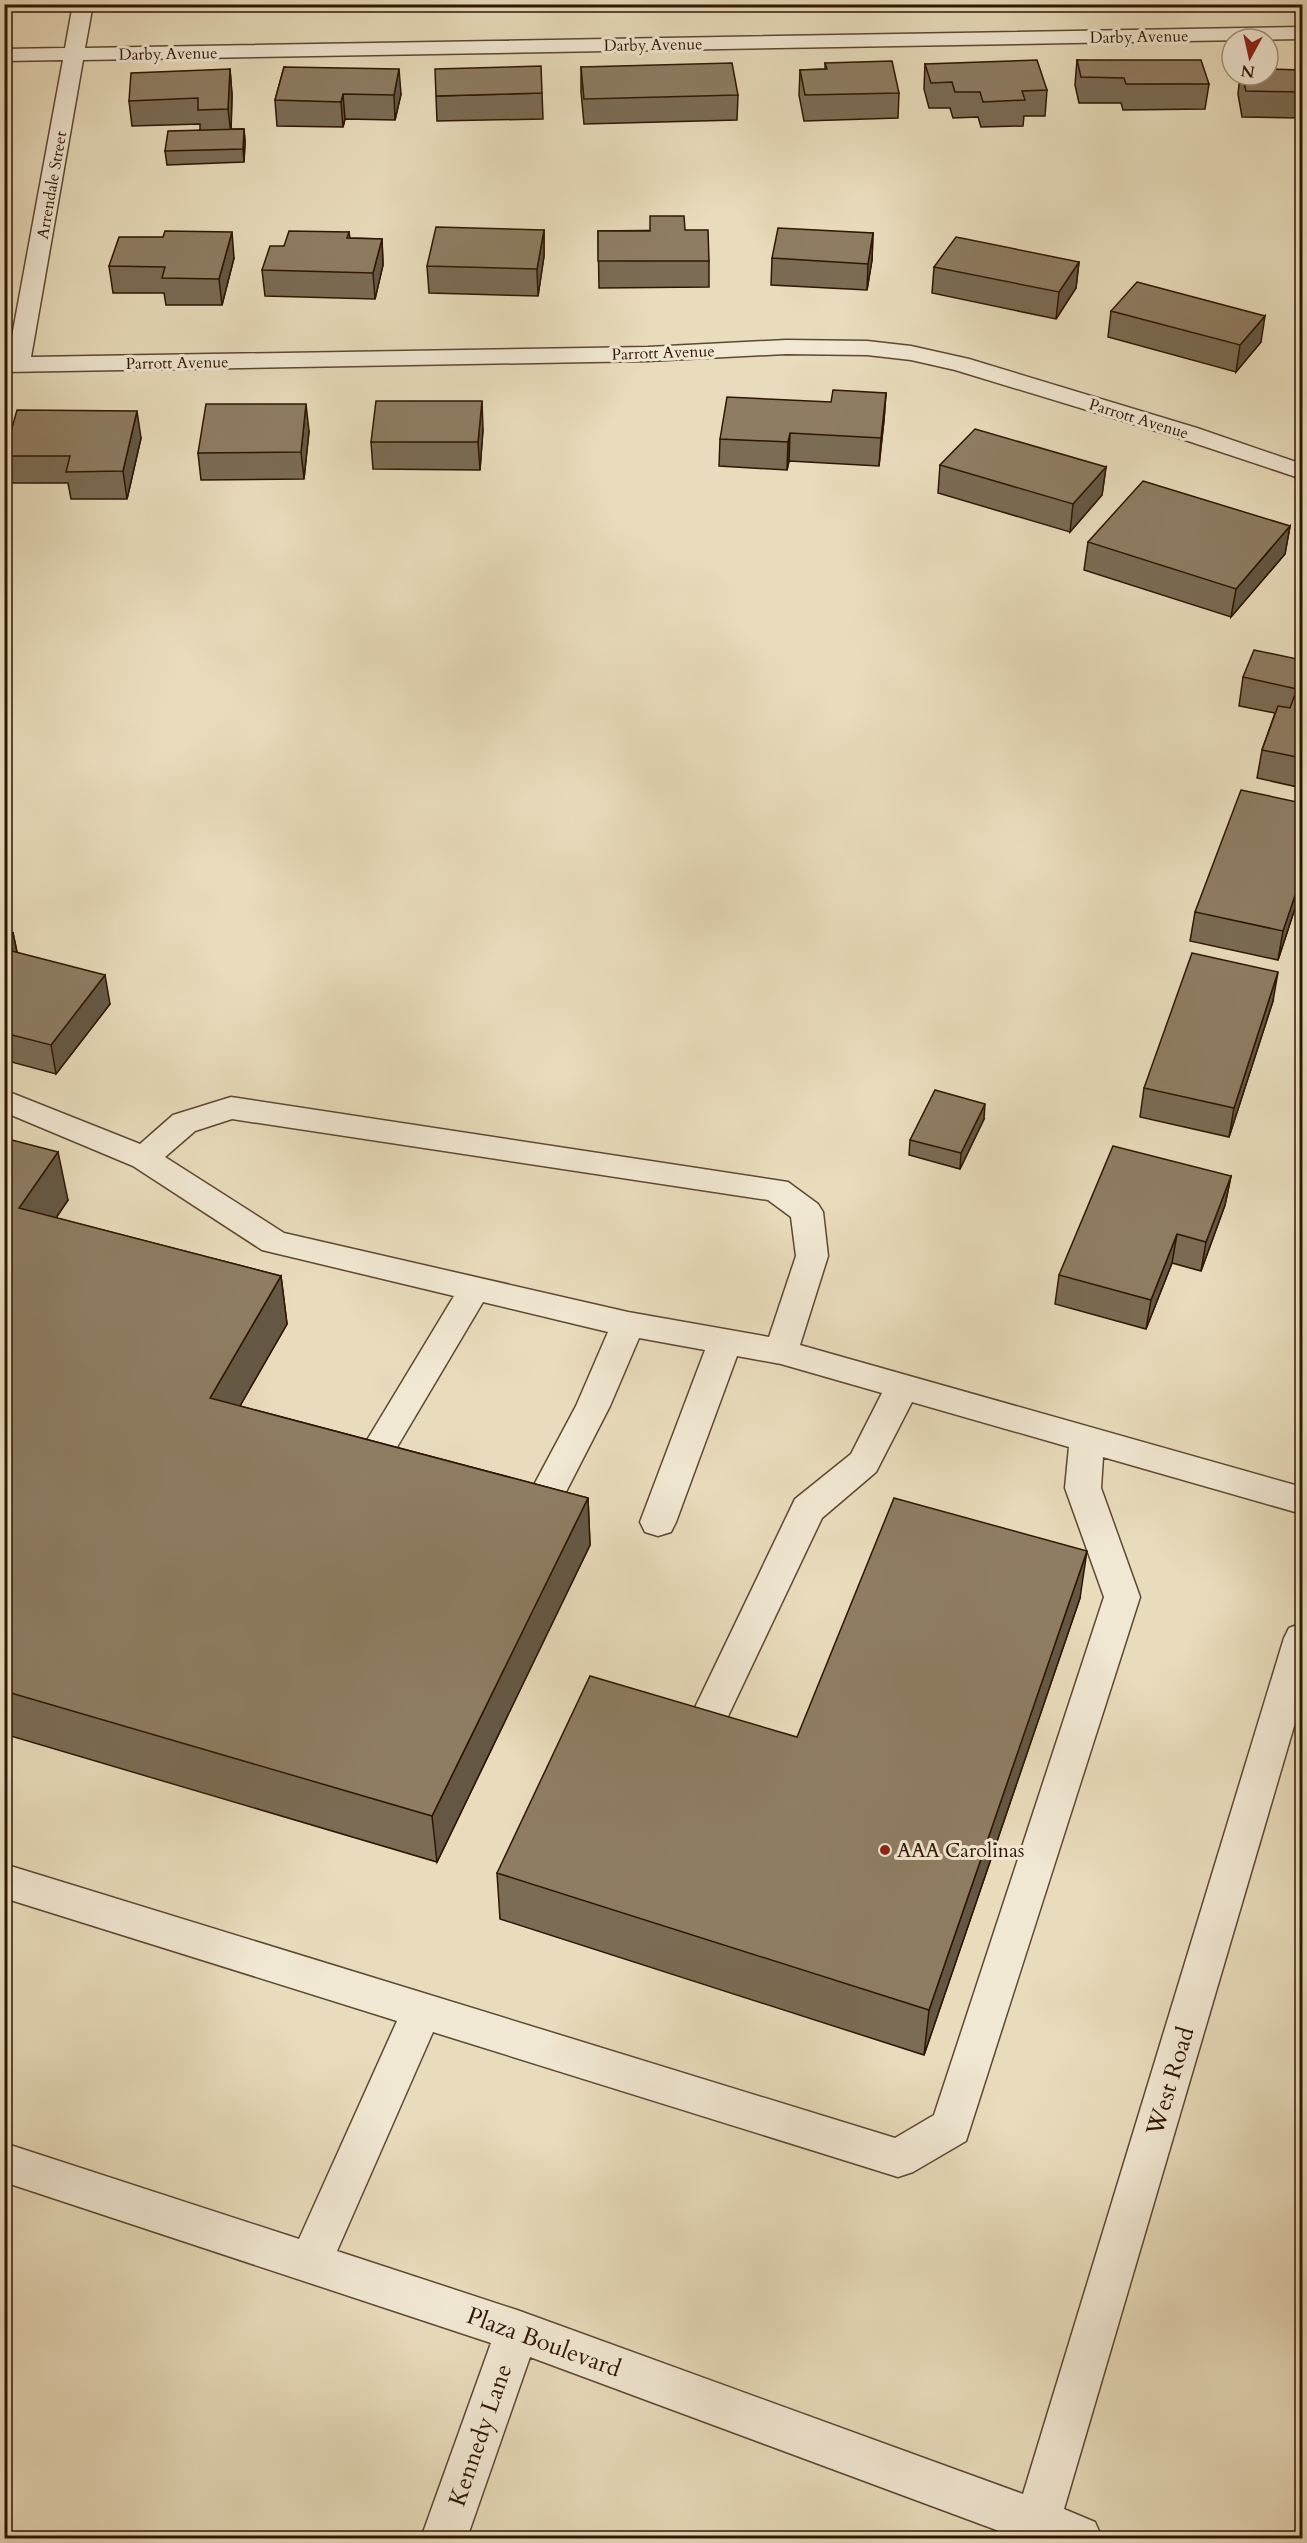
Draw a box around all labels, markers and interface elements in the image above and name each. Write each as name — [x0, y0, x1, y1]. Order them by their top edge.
street label: Darby Avenue — [1089, 25, 1189, 49]
north arrow — [1220, 27, 1280, 87]
street label: Darby Avenue — [603, 33, 703, 57]
street label: Darby Avenue — [118, 42, 218, 66]
text: N — [1240, 59, 1256, 83]
street label: Arrendale Street — [32, 130, 72, 241]
street label: Parrott Avenue — [611, 340, 715, 366]
street label: Parrott Avenue — [125, 351, 229, 375]
street label: Parrott Avenue — [1086, 393, 1191, 445]
place label: AAA Carolinas — [897, 1837, 1025, 1864]
marker: AAA Carolinas — [878, 1843, 892, 1857]
street label: West Road — [1138, 2022, 1203, 2141]
street label: Plaza Boulevard — [462, 2299, 626, 2386]
street label: Kennedy Lane — [441, 2360, 520, 2511]

